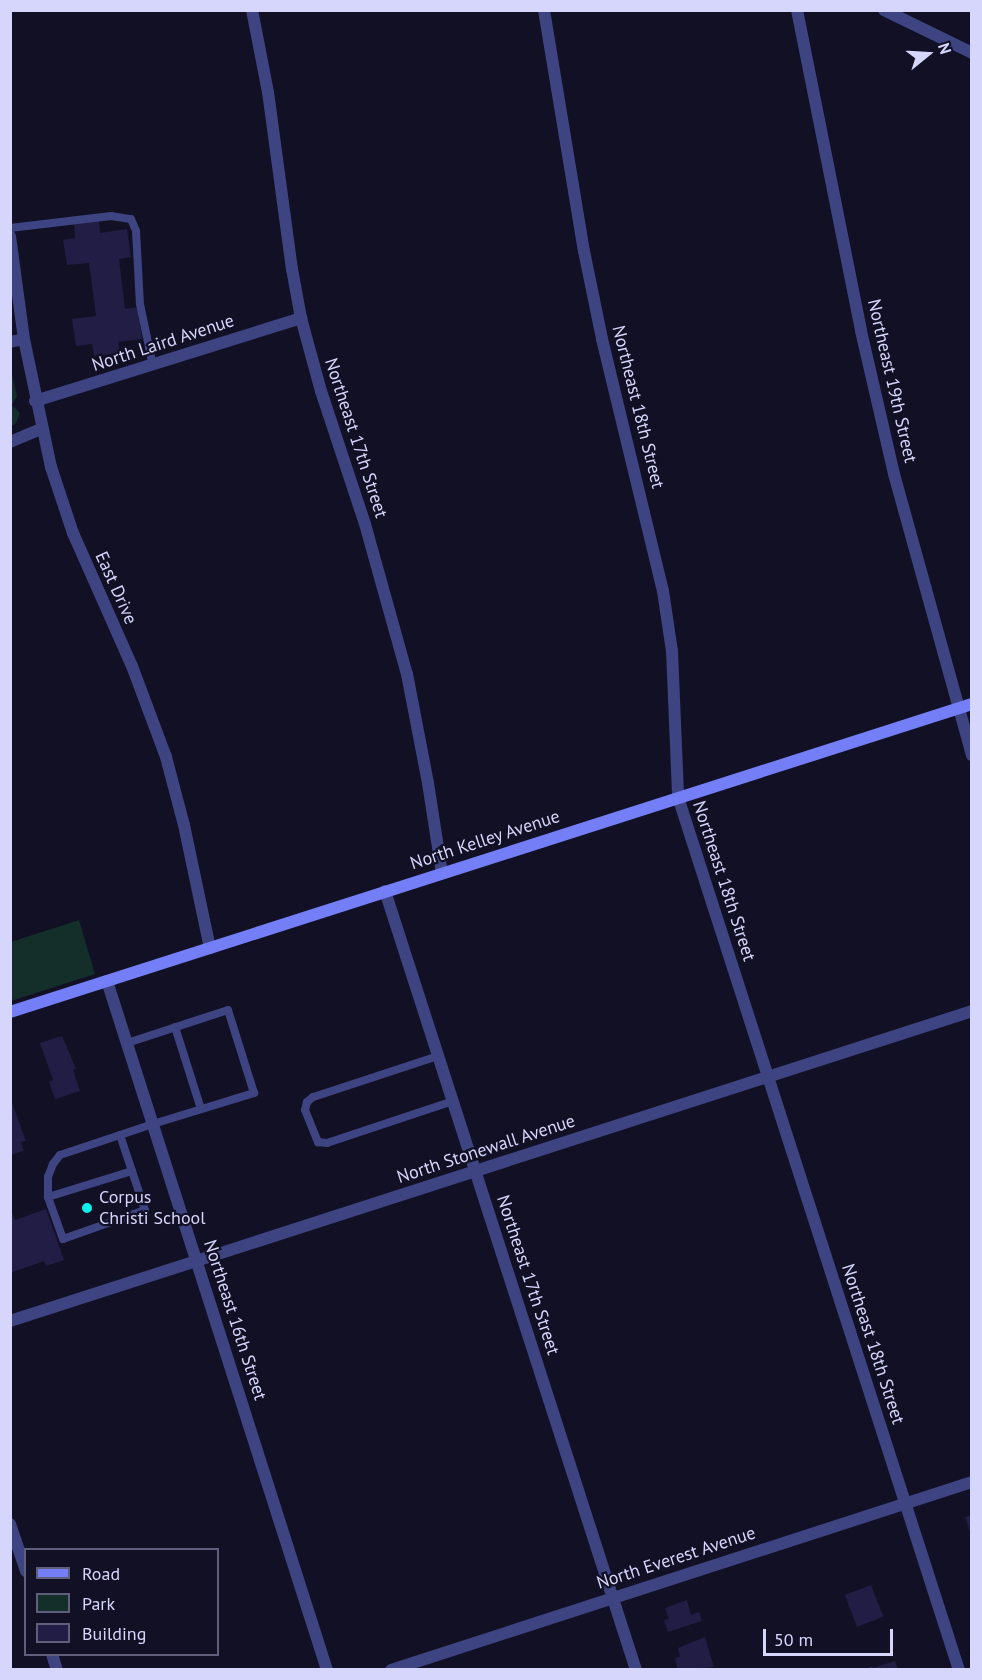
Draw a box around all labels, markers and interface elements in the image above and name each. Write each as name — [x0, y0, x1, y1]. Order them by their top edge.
north arrow — [898, 24, 958, 84]
text: N — [934, 40, 956, 57]
street label: Northeast 19th Street — [863, 297, 921, 465]
street label: North Laird Avenue — [89, 310, 237, 376]
street label: Northeast 18th Street — [607, 323, 669, 491]
street label: Northeast 17th Street — [320, 355, 392, 521]
street label: East Drive — [90, 548, 142, 628]
street label: Northeast 18th Street — [688, 798, 760, 964]
street label: North Kelley Avenue — [407, 805, 563, 875]
street label: North Stonewall Avenue — [394, 1110, 578, 1188]
place label: Corpus Christi School — [99, 1187, 205, 1230]
street label: Northeast 17th Street — [492, 1192, 564, 1358]
marker: Corpus Christi School — [80, 1201, 94, 1215]
street label: Northeast 16th Street — [199, 1237, 271, 1403]
street label: Northeast 18th Street — [837, 1261, 909, 1427]
street label: North Everest Avenue — [594, 1522, 758, 1594]
legend — [24, 1548, 219, 1656]
text: Road — [82, 1562, 120, 1585]
text: Park — [82, 1592, 115, 1615]
scale bar — [766, 1617, 896, 1655]
text: Building — [82, 1622, 146, 1645]
text: 50 m — [774, 1628, 813, 1651]

